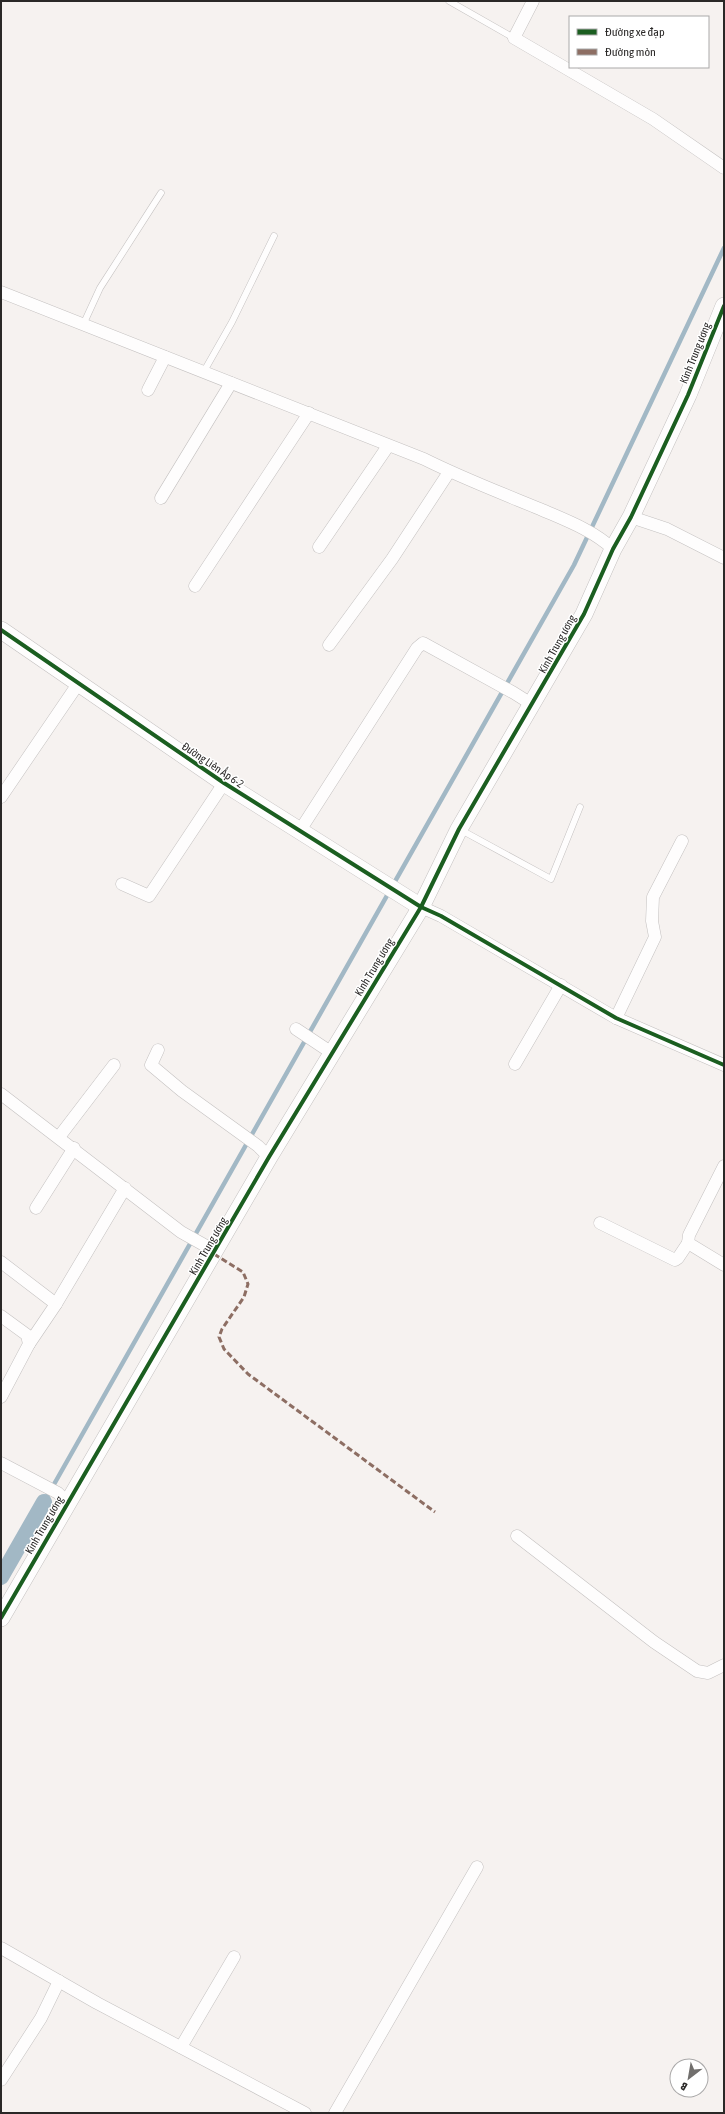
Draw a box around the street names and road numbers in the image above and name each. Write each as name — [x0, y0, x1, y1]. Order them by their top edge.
street label: Kinh Trung ương — [677, 320, 713, 385]
street label: Kinh Trung ương — [536, 612, 578, 675]
street label: Đường Liên Ấp 6-2 — [180, 739, 247, 790]
street label: Kinh Trung ương — [352, 936, 396, 998]
street label: Kinh Trung ương — [187, 1215, 230, 1277]
street label: Kinh Trung ương — [23, 1494, 66, 1556]

